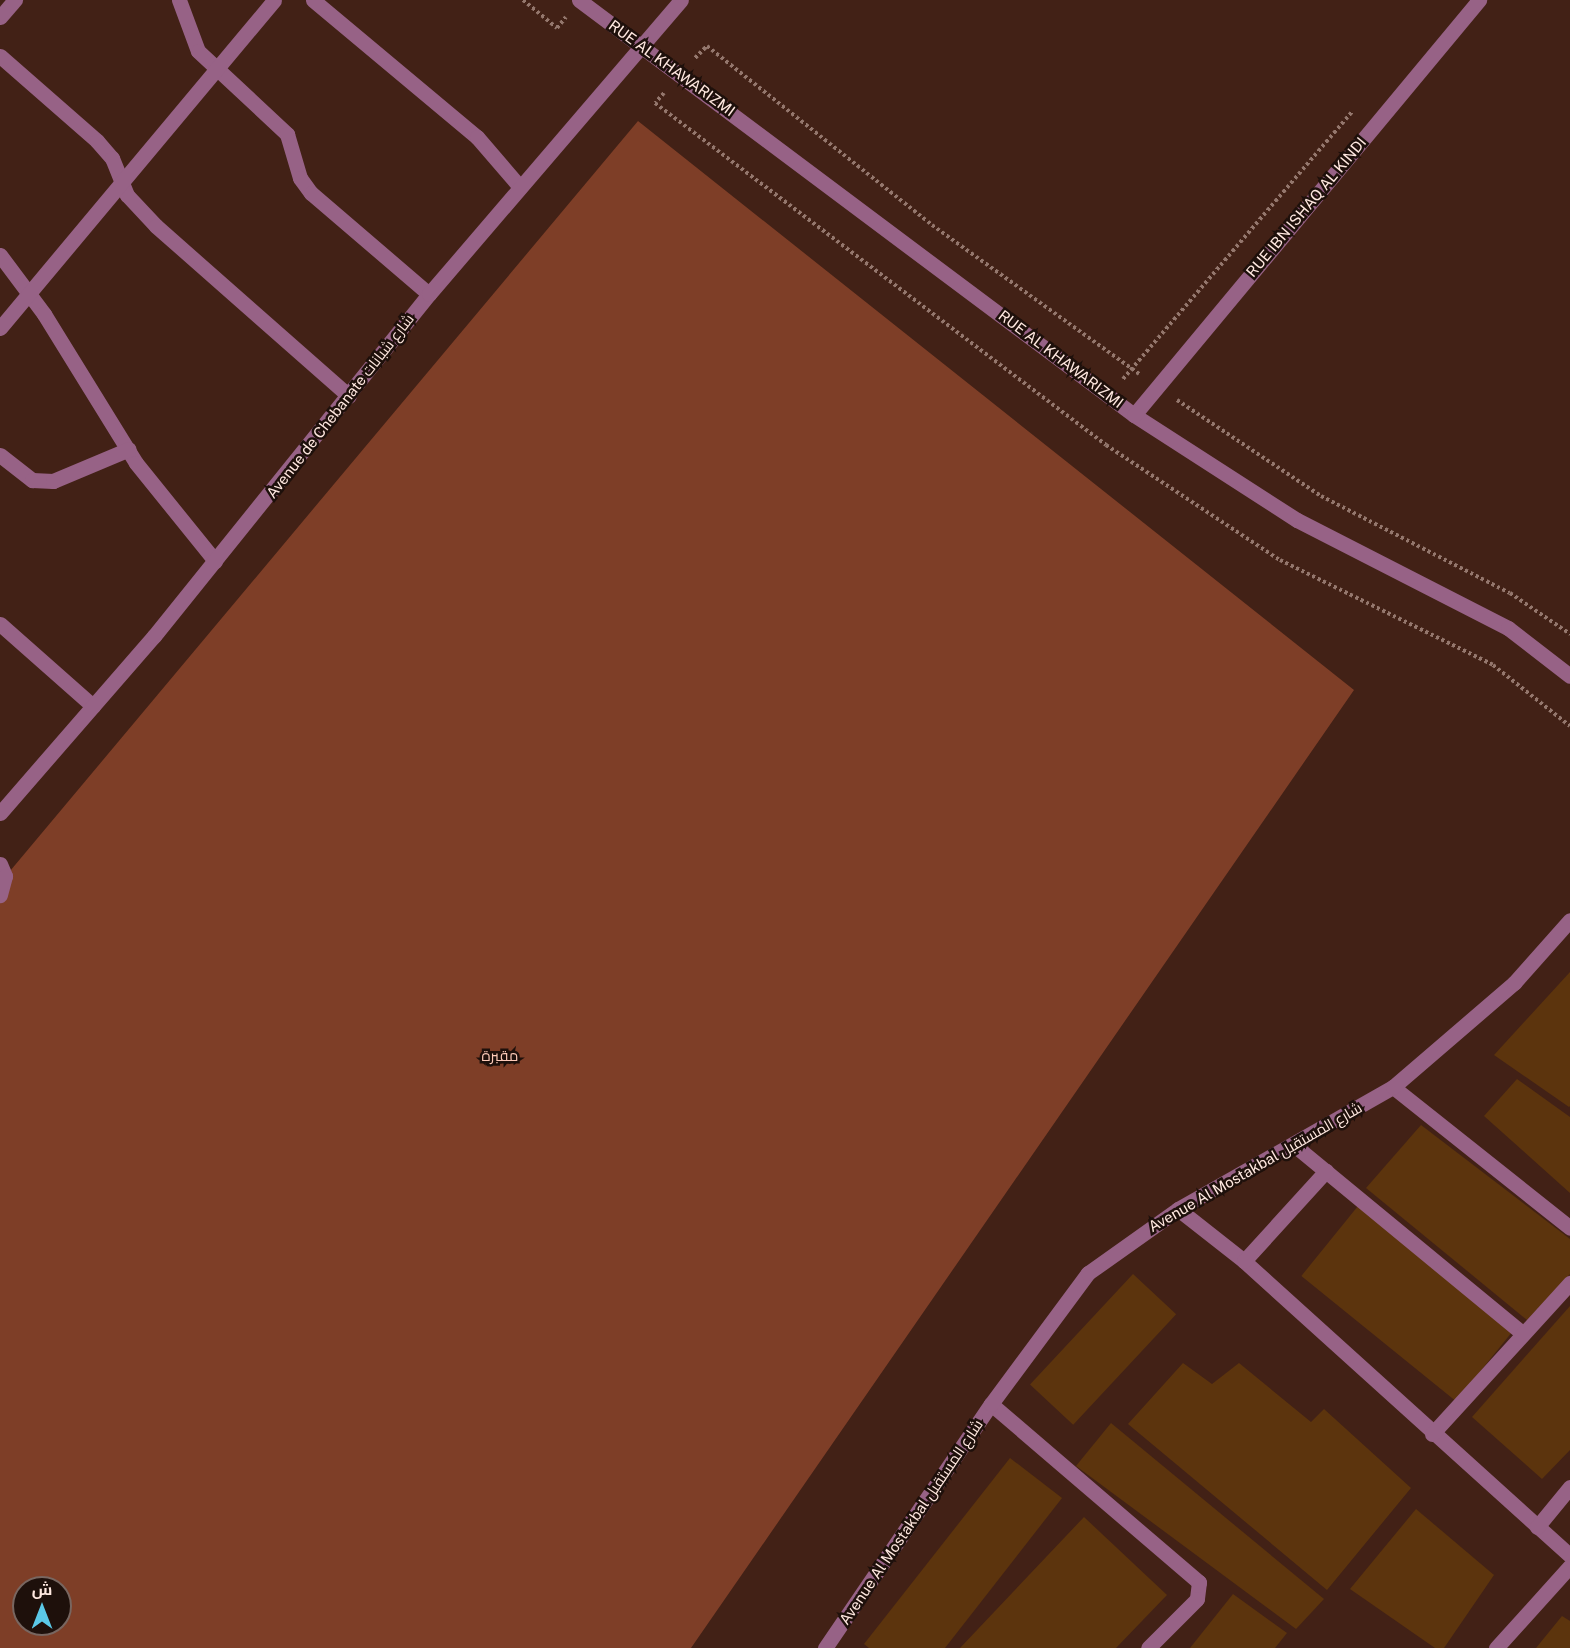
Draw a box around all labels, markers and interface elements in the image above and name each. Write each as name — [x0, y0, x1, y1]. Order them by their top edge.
street label: RUE AL KHAWARIZMI — [605, 16, 739, 120]
street label: RUE IBN ISHAQ AL KINDI — [1242, 133, 1370, 281]
street label: RUE AL KHAWARIZMI — [995, 306, 1127, 412]
street label: Avenue de Chebanate شارع شبانات — [262, 310, 418, 502]
park label: مقبرة — [482, 1047, 518, 1065]
street label: Avenue Al Mostakbal شارع المستقبل — [1145, 1098, 1365, 1236]
street label: Avenue Al Mostakbal شارع المستقبل — [835, 1416, 987, 1628]
north arrow — [12, 1576, 72, 1636]
text: ش — [32, 1580, 52, 1599]

